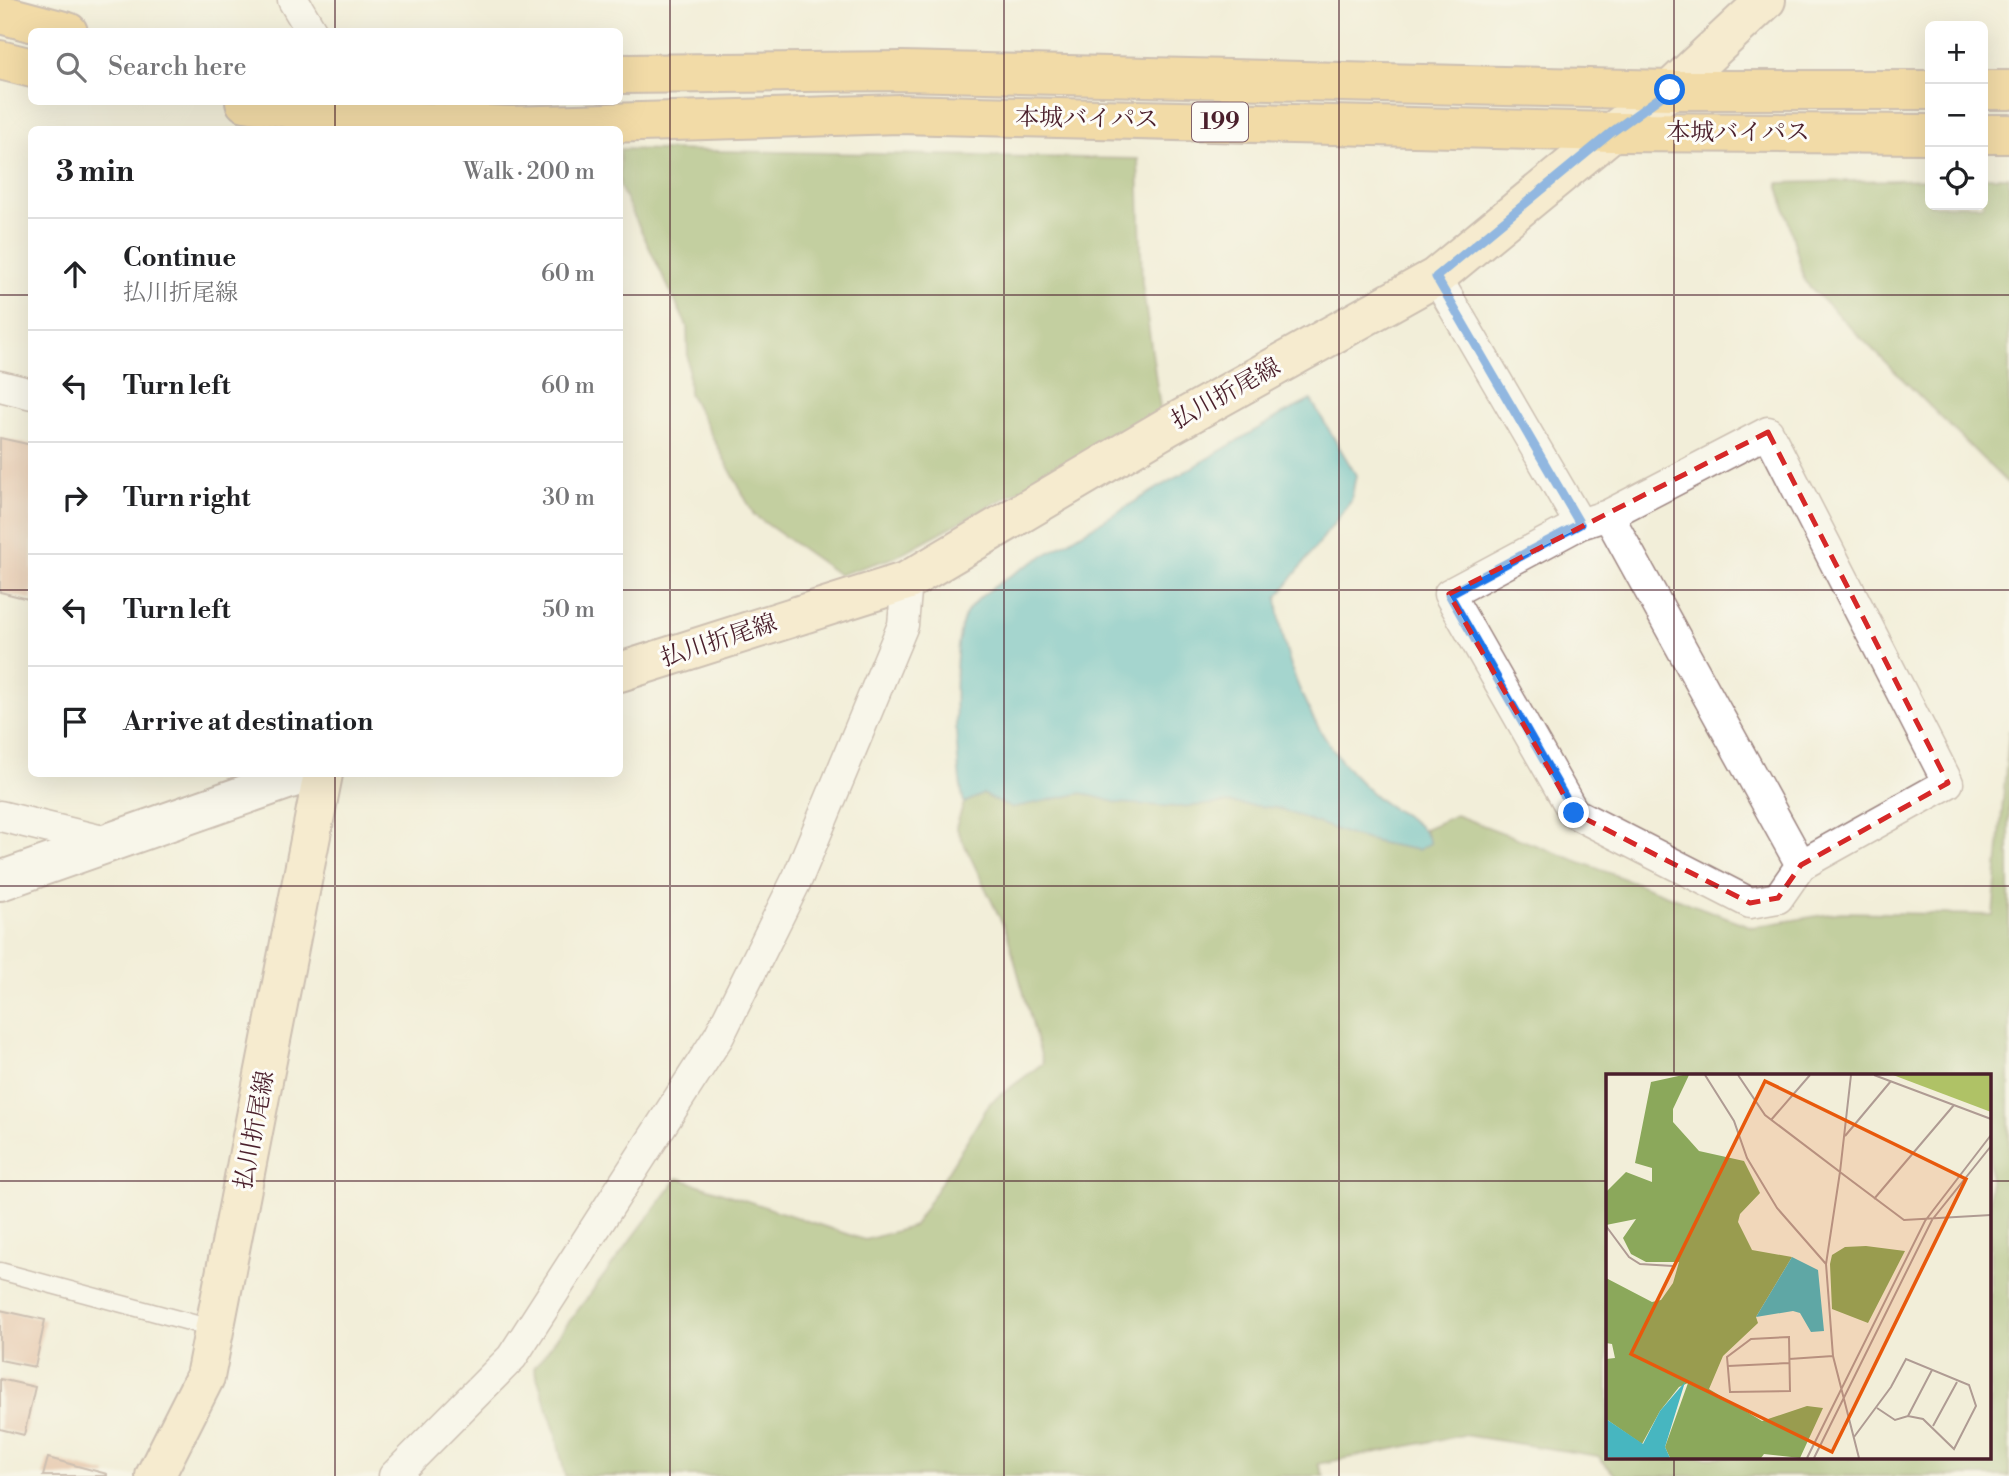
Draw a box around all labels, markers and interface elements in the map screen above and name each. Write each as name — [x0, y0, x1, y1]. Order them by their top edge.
map controls — [1925, 21, 1988, 210]
button: + — [1925, 21, 1988, 84]
search box — [28, 28, 623, 105]
icon: search — [52, 48, 90, 86]
text: Search here — [108, 51, 247, 83]
route start — [1654, 74, 1685, 105]
button: − — [1925, 84, 1988, 147]
road number: 199 — [1192, 102, 1248, 141]
street label: 本城バイパス — [1015, 103, 1159, 135]
street label: 本城バイパス — [1666, 118, 1810, 148]
button: locate — [1925, 147, 1988, 210]
text: 3 min — [56, 153, 134, 191]
text: Walk · 200 m — [463, 158, 595, 186]
text: Continue — [123, 242, 236, 274]
icon: ahead — [56, 255, 94, 293]
text: 60 m — [541, 260, 595, 288]
text: 払川折尾線 — [123, 279, 238, 307]
street label: 払川折尾線 — [1166, 352, 1286, 436]
icon: left — [56, 367, 94, 405]
text: Turn left — [123, 370, 231, 402]
text: 60 m — [541, 372, 595, 400]
icon: right — [56, 479, 94, 517]
text: Turn right — [123, 482, 251, 514]
text: 30 m — [542, 484, 595, 512]
icon: left — [56, 591, 94, 629]
text: Turn left — [123, 594, 231, 626]
text: 50 m — [542, 596, 595, 624]
street label: 払川折尾線 — [657, 608, 781, 674]
icon: arrive — [56, 703, 94, 741]
text: Arrive at destination — [123, 706, 373, 738]
route end — [1558, 797, 1589, 828]
street label: 払川折尾線 — [229, 1068, 281, 1192]
inset map — [1606, 1074, 1992, 1458]

